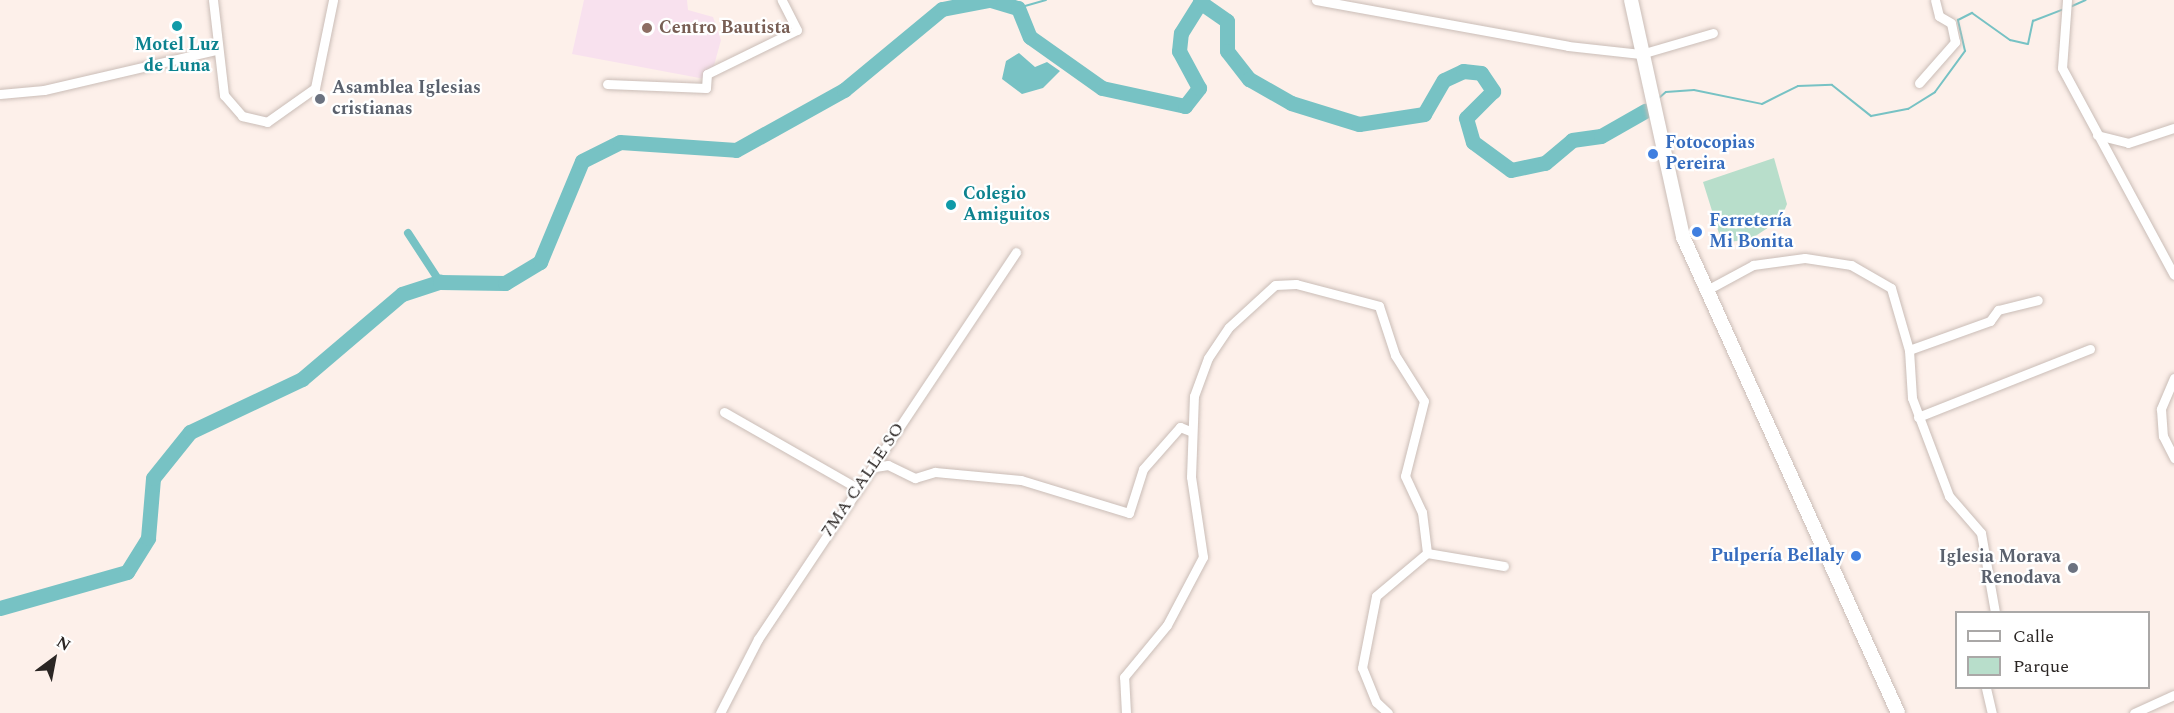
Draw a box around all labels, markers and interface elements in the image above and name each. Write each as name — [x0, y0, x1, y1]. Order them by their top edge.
place label: Centro Bautista — [659, 17, 791, 39]
marker: Motel Luz de Luna — [170, 19, 184, 33]
marker: Centro Bautista — [640, 21, 654, 35]
place label: Motel Luz de Luna — [134, 35, 220, 78]
place label: Asamblea Iglesias cristianas — [332, 78, 481, 121]
marker: Asamblea Iglesias cristianas — [313, 92, 327, 106]
place label: Fotocopias Pereira — [1665, 133, 1755, 176]
marker: Fotocopias Pereira — [1646, 147, 1660, 161]
place label: Colegio Amiguitos — [963, 184, 1050, 226]
marker: Colegio Amiguitos — [944, 198, 958, 212]
place label: Ferretería Mi Bonita — [1709, 211, 1794, 254]
marker: Ferretería Mi Bonita — [1690, 225, 1704, 239]
street label: 7MA CALLE SO — [817, 419, 909, 541]
place label: Pulpería Bellaly — [1711, 545, 1844, 567]
place label: Iglesia Morava Renodava — [1939, 547, 2061, 590]
marker: Pulpería Bellaly — [1849, 549, 1863, 563]
marker: Iglesia Morava Renodava — [2066, 561, 2080, 575]
legend — [1955, 611, 2150, 689]
text: Calle — [2013, 623, 2054, 650]
north arrow — [24, 629, 84, 689]
text: N — [52, 630, 75, 657]
text: Parque — [2013, 653, 2069, 680]

